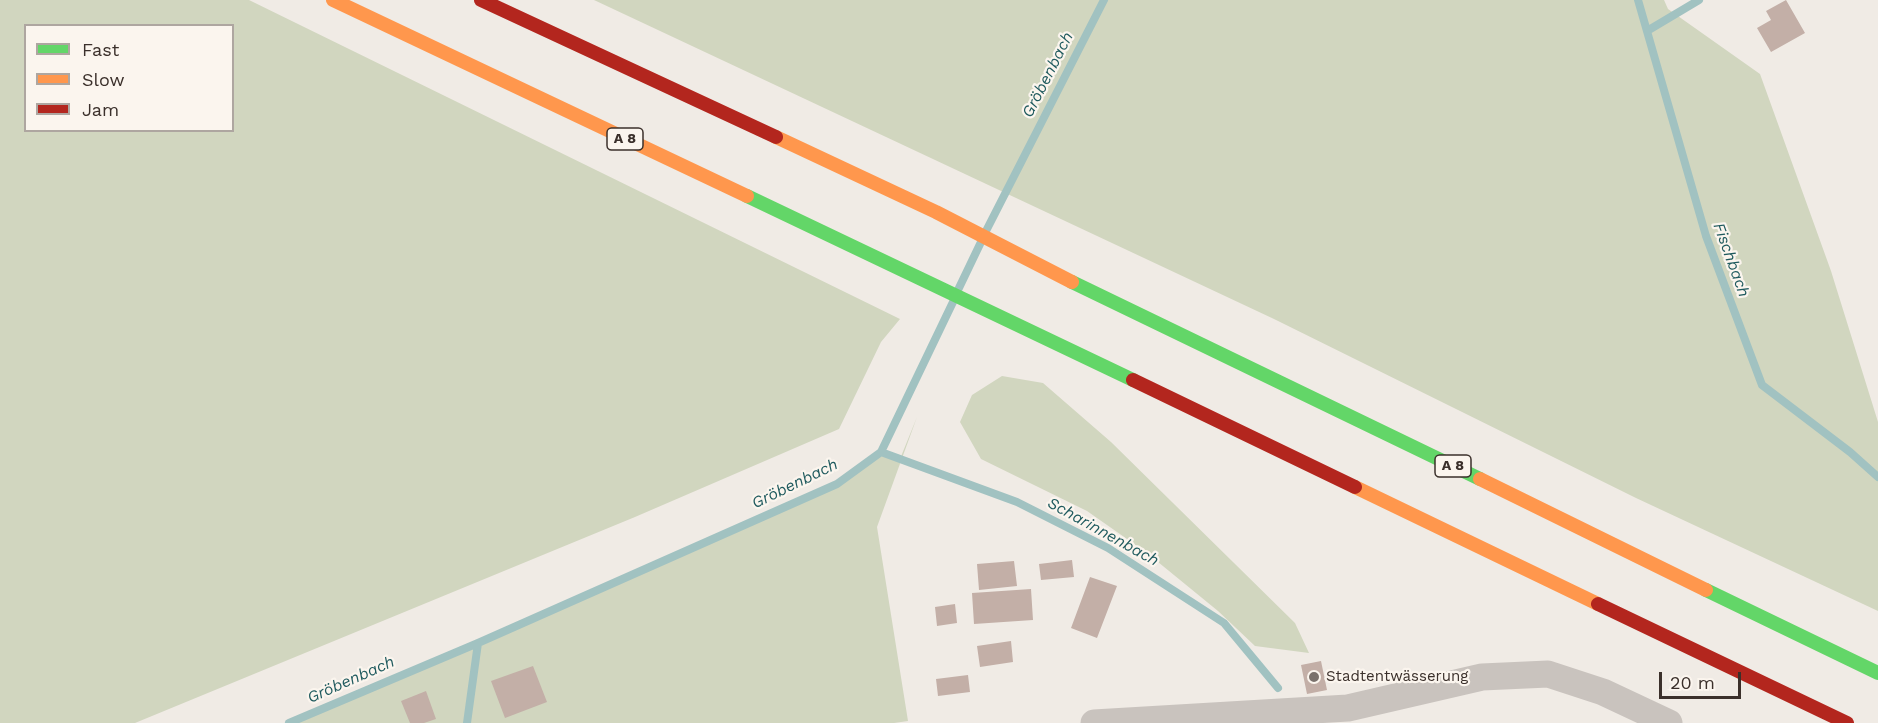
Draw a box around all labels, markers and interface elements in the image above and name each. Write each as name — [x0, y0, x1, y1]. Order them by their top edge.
legend — [24, 24, 234, 132]
water label: Gröbenbach — [1018, 29, 1078, 121]
text: Fast — [82, 39, 119, 60]
text: Slow — [82, 69, 125, 90]
text: Jam — [82, 99, 119, 120]
road number: A 8 — [607, 128, 643, 150]
water label: Fischbach — [1709, 220, 1753, 300]
water label: Gröbenbach — [749, 455, 841, 513]
road number: A 8 — [1435, 455, 1471, 477]
water label: Scharinnenbach — [1044, 493, 1162, 571]
water label: Gröbenbach — [304, 652, 398, 708]
scale bar — [1662, 660, 1744, 698]
place label: Stadtentwässerung — [1326, 668, 1468, 686]
marker: Stadtentwässerung — [1307, 670, 1321, 684]
text: 20 m — [1670, 672, 1715, 693]

